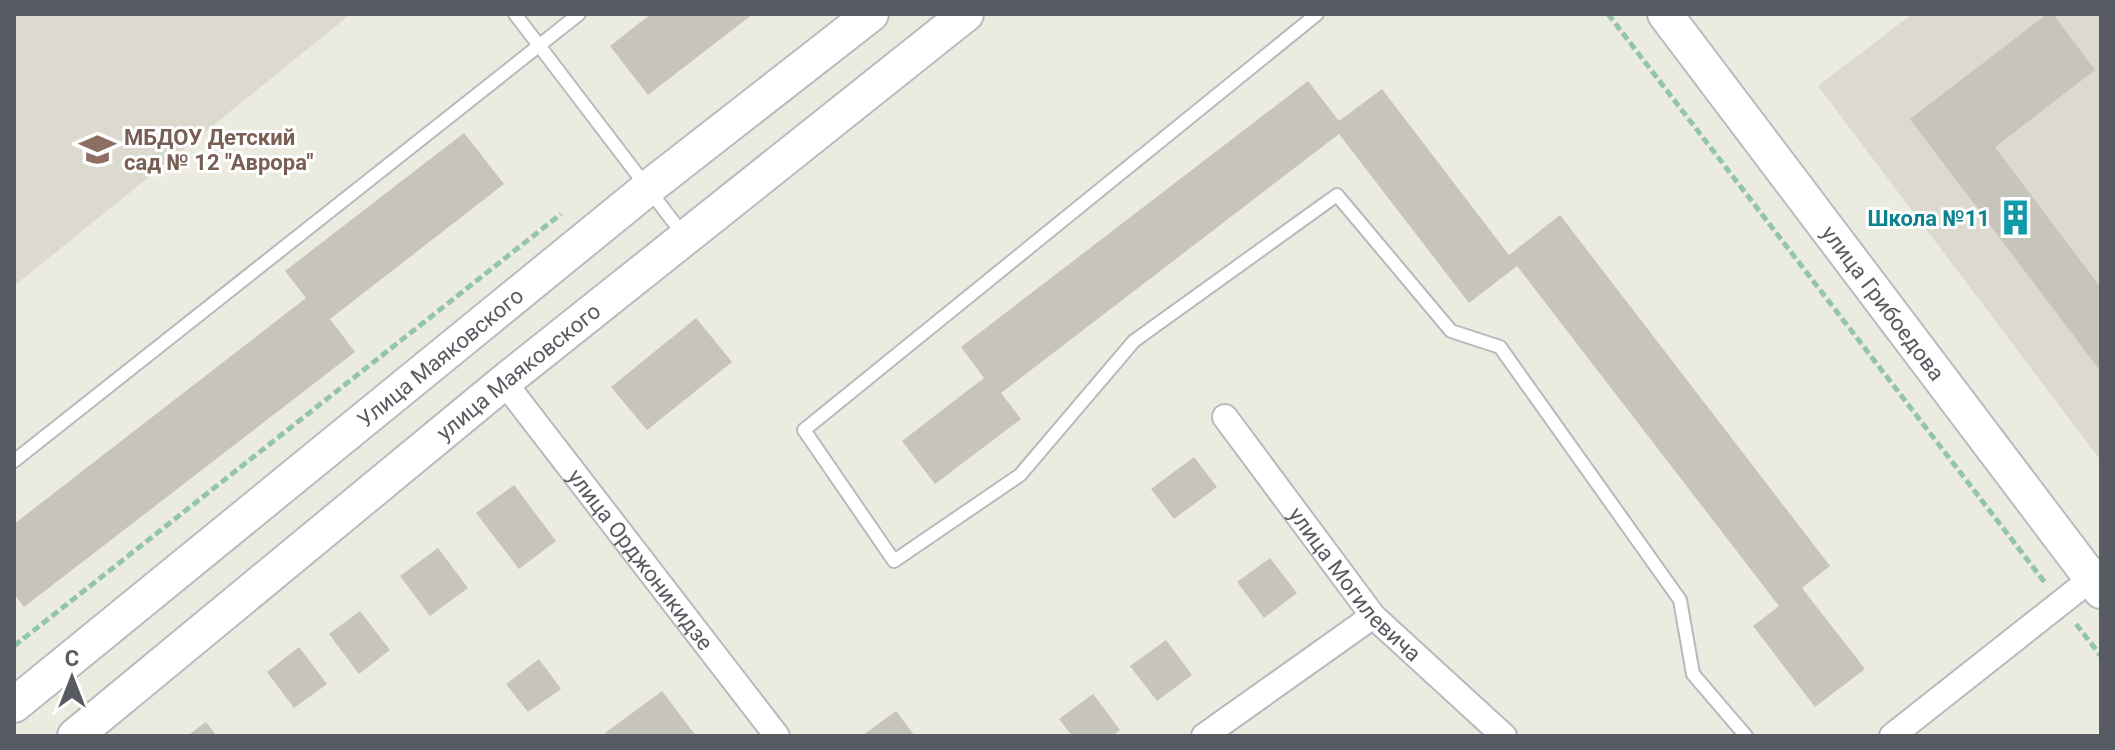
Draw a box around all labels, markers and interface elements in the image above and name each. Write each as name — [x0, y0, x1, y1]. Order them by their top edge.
place label: МБДОУ Детский сад № 12 "Аврора" — [124, 125, 314, 175]
school or university icon: МБДОУ Детский сад № 12 "Аврора" — [79, 131, 117, 169]
building icon: Школа №11 — [1997, 199, 2035, 237]
place label: Школа №11 — [1868, 206, 1990, 231]
street label: улица Грибоедова — [1816, 221, 1949, 386]
street label: Улица Маяковского — [353, 283, 528, 433]
street label: улица Маяковского — [432, 298, 606, 445]
street label: улица Орджоникидзе — [563, 464, 718, 655]
street label: улица Могилевича — [1283, 502, 1426, 667]
north arrow — [32, 638, 112, 718]
text: С — [65, 646, 79, 671]

